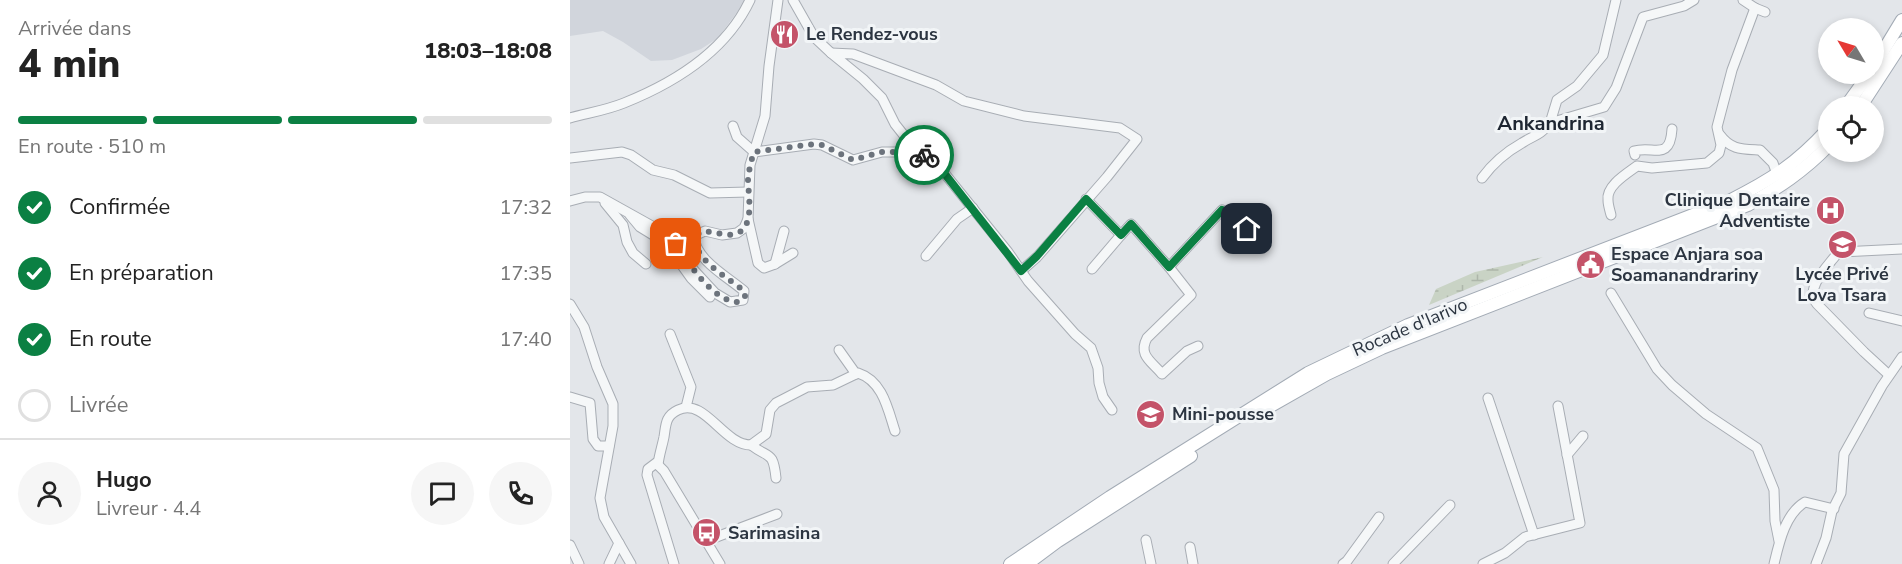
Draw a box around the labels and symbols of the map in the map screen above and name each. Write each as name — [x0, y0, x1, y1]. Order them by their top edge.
restaurant icon: Le Rendez-vous — [769, 18, 801, 50]
north arrow — [1818, 18, 1884, 84]
place label: Le Rendez-vous — [806, 22, 938, 46]
district label: Ankandrina — [1497, 110, 1605, 137]
courier — [894, 125, 954, 185]
place label: Clinique Dentaire Adventiste — [1664, 188, 1810, 233]
hospital icon: Clinique Dentaire Adventiste — [1815, 194, 1847, 226]
pin — [1221, 203, 1272, 254]
pin — [650, 218, 701, 269]
school or university icon: Lycée Privé Lova Tsara — [1826, 229, 1858, 261]
place label: Espace Anjara soa Soamanandrariny — [1611, 242, 1763, 287]
public building icon: Espace Anjara soa Soamanandrariny — [1574, 248, 1606, 280]
place label: Lycée Privé Lova Tsara — [1795, 262, 1889, 307]
street label: Rocade d'Iarivo — [1349, 292, 1471, 362]
school or university icon: Mini-pousse — [1135, 398, 1167, 430]
place label: Mini-pousse — [1172, 402, 1274, 426]
bus stop icon: Sarimasina — [691, 517, 723, 549]
place label: Sarimasina — [728, 521, 820, 545]

